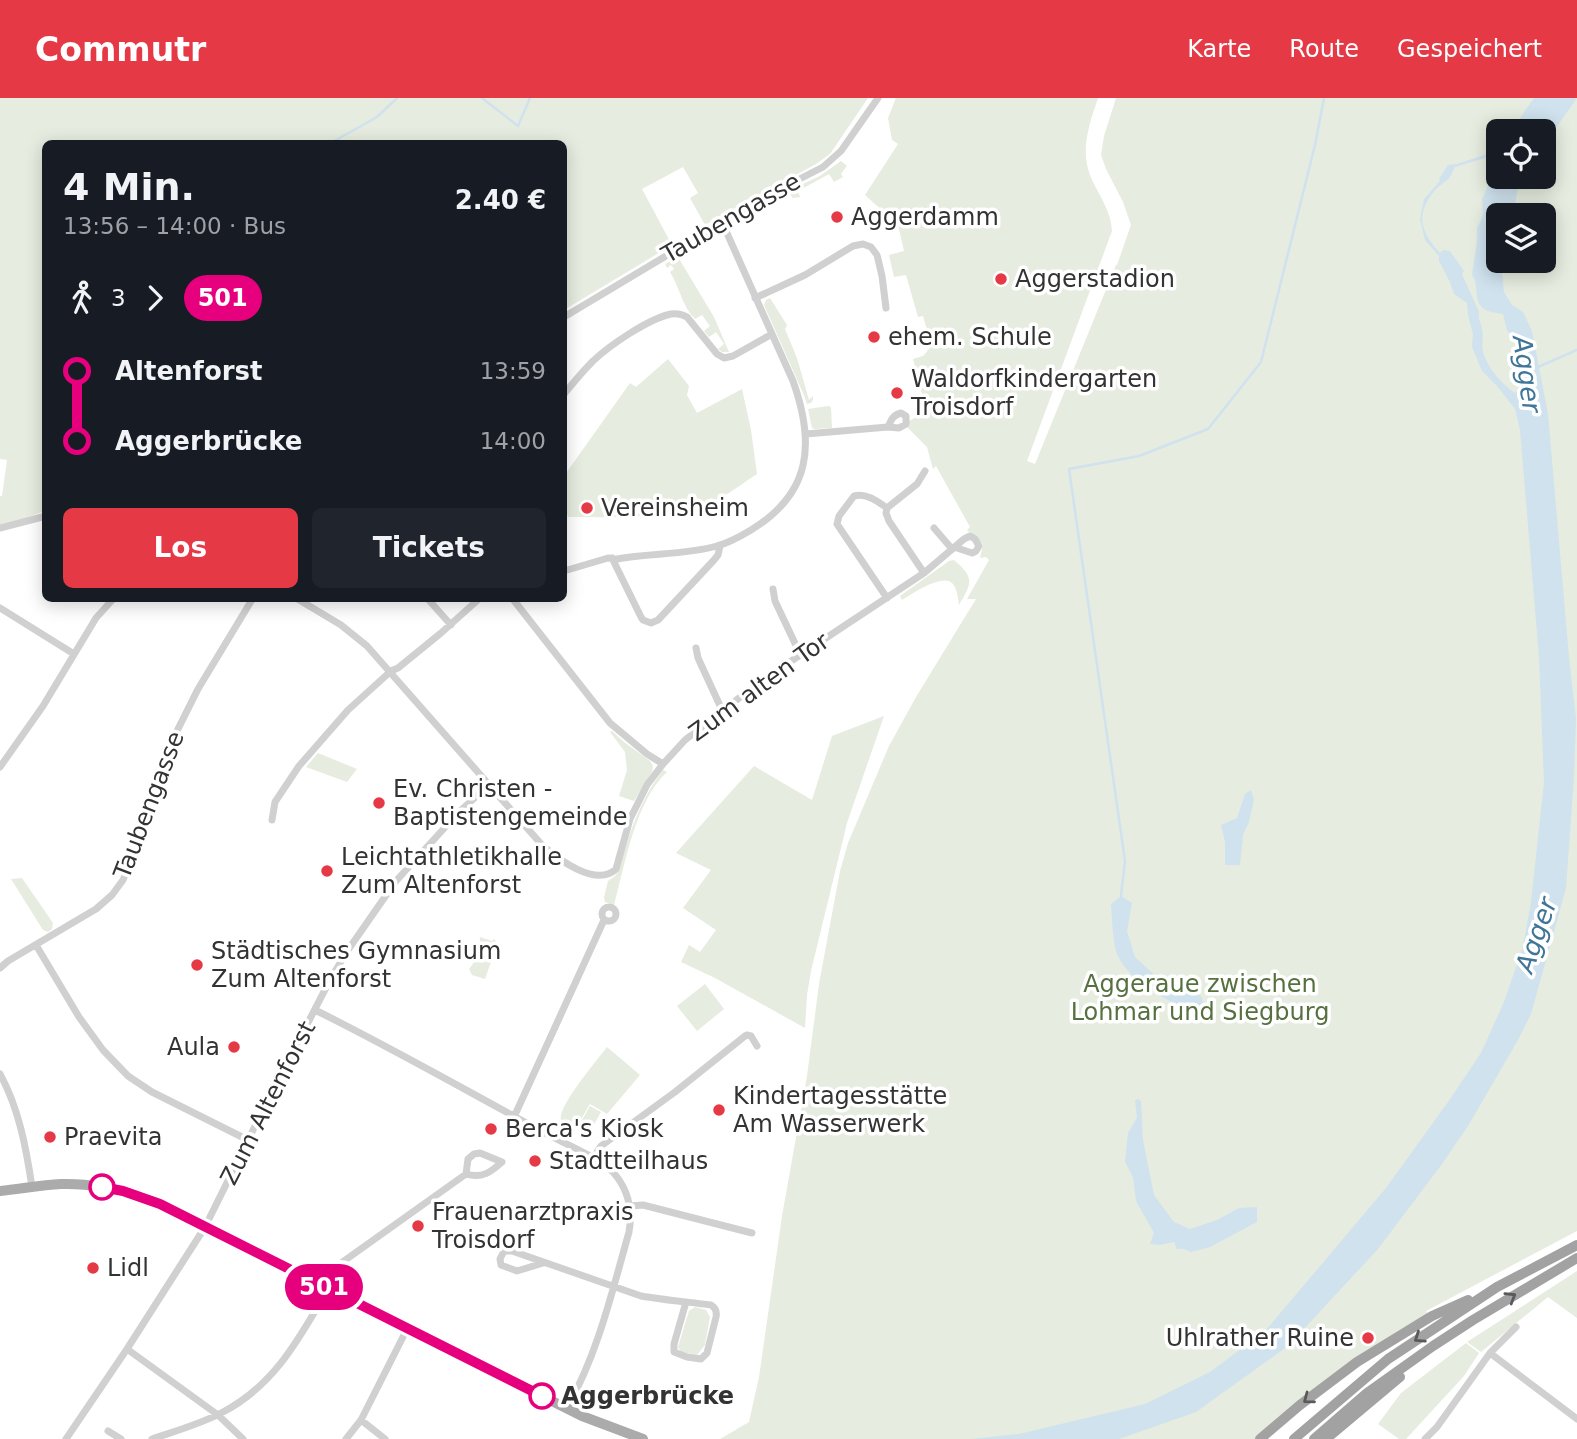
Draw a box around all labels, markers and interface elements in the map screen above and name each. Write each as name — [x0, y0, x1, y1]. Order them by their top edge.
text: Commutr — [35, 30, 206, 69]
text: Karte — [1187, 35, 1251, 63]
text: Route — [1289, 35, 1359, 63]
text: Gespeichert — [1397, 35, 1542, 63]
map controls — [1486, 119, 1556, 273]
button: locate — [1486, 119, 1556, 189]
text: 4 Min. — [63, 165, 195, 209]
street label: Taubengasse — [656, 167, 805, 270]
text: 2.40 € — [455, 185, 546, 215]
place label: Aggerdamm — [851, 203, 999, 231]
button: layers — [1486, 203, 1556, 273]
marker: Aggerdamm — [829, 209, 845, 225]
text: 13:56 – 14:00 · Bus — [63, 213, 286, 239]
place label: Aggerstadion — [1015, 265, 1175, 293]
marker: Aggerstadion — [993, 271, 1009, 287]
icon: walk — [63, 279, 101, 317]
icon: forward — [136, 279, 174, 317]
text: 501 — [198, 284, 248, 312]
text: 3 — [111, 285, 126, 311]
place label: ehem. Schule — [888, 323, 1052, 351]
marker: ehem. Schule — [866, 329, 882, 345]
water label: Agger — [1506, 332, 1548, 417]
text: Altenforst — [115, 356, 263, 386]
text: 13:59 — [480, 358, 546, 384]
place label: Waldorfkindergarten Troisdorf — [910, 365, 1157, 421]
marker: Waldorfkindergarten Troisdorf — [889, 385, 905, 401]
text: Aggerbrücke — [115, 426, 302, 456]
text: 14:00 — [480, 428, 546, 454]
place label: Vereinsheim — [601, 494, 749, 522]
marker: Vereinsheim — [579, 500, 595, 516]
button: Los — [63, 508, 298, 588]
button: Tickets — [312, 508, 546, 588]
street label: Zum alten Tor — [684, 627, 835, 747]
street label: Taubengasse — [108, 727, 190, 884]
place label: Ev. Christen - Baptistengemeinde — [393, 775, 627, 831]
marker: Ev. Christen - Baptistengemeinde — [371, 795, 387, 811]
place label: Leichtathletikhalle Zum Altenforst — [341, 843, 562, 899]
marker: Leichtathletikhalle Zum Altenforst — [319, 863, 335, 879]
water label: Agger — [1509, 891, 1564, 978]
place label: Städtisches Gymnasium Zum Altenforst — [211, 937, 501, 993]
marker: Städtisches Gymnasium Zum Altenforst — [189, 957, 205, 973]
park label: Aggeraue zwischen Lohmar und Siegburg — [1071, 970, 1329, 1026]
street label: Zum Altenforst — [215, 1016, 321, 1190]
place label: Aula — [167, 1033, 220, 1061]
marker: Aula — [226, 1039, 242, 1055]
place label: Kindertagesstätte Am Wasserwerk — [733, 1082, 947, 1138]
marker: Kindertagesstätte Am Wasserwerk — [711, 1102, 727, 1118]
place label: Berca's Kiosk — [505, 1115, 664, 1143]
marker: Berca's Kiosk — [483, 1121, 499, 1137]
place label: Praevita — [64, 1123, 162, 1151]
marker: Praevita — [42, 1129, 58, 1145]
place label: Stadtteilhaus — [549, 1147, 708, 1175]
marker: Stadtteilhaus — [527, 1153, 543, 1169]
unlabelled marker — [89, 1174, 115, 1200]
place label: Frauenarztpraxis Troisdorf — [431, 1198, 634, 1254]
marker: Frauenarztpraxis Troisdorf — [410, 1218, 426, 1234]
place label: Lidl — [107, 1254, 149, 1282]
marker: Lidl — [85, 1260, 101, 1276]
line badge: 501 — [284, 1264, 364, 1310]
text: 501 — [299, 1273, 349, 1301]
one-way arrow — [1504, 1292, 1517, 1305]
place label: Uhlrather Ruine — [1166, 1324, 1354, 1352]
marker: Uhlrather Ruine — [1360, 1330, 1376, 1346]
one-way arrow — [1414, 1330, 1427, 1343]
place label: Aggerbrücke — [561, 1382, 734, 1410]
marker: Aggerbrücke — [529, 1383, 555, 1409]
one-way arrow — [1303, 1391, 1316, 1404]

